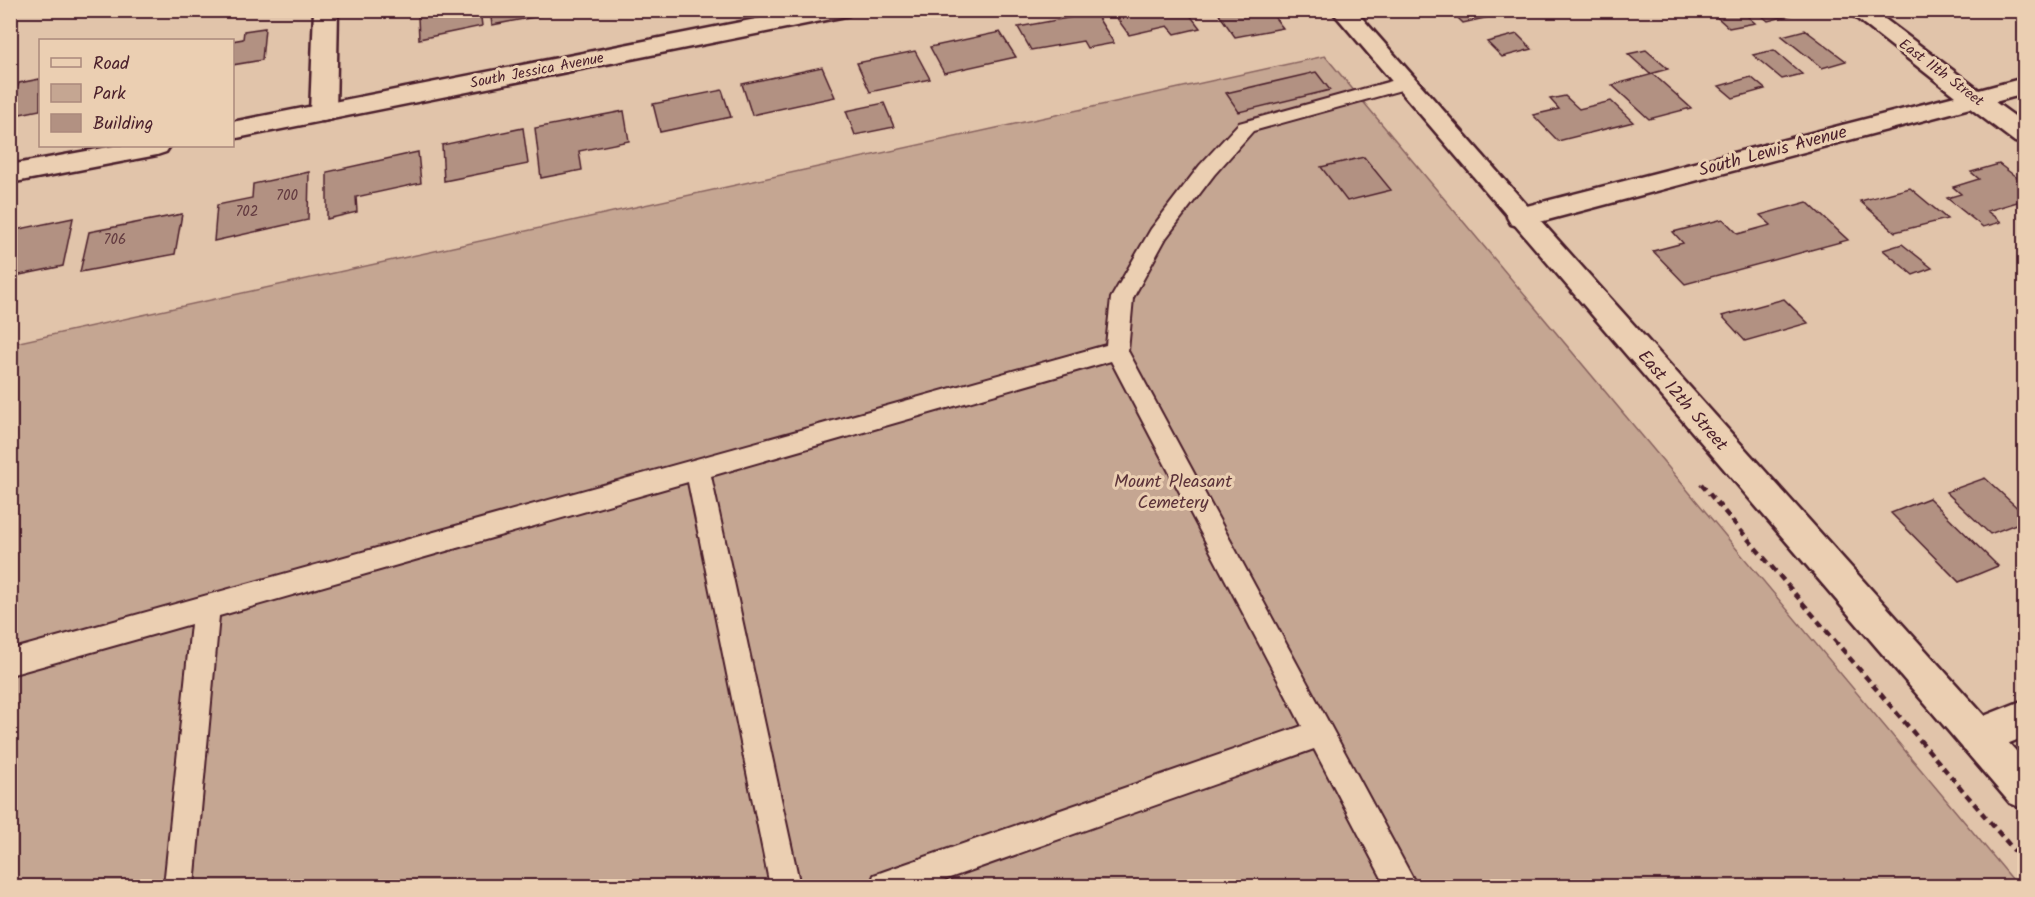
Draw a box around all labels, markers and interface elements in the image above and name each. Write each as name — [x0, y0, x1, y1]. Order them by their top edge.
street label: East 11th Street — [1893, 33, 1989, 113]
legend — [39, 39, 234, 147]
street label: South Jessica Avenue — [468, 46, 606, 96]
text: Road — [93, 50, 130, 79]
text: Park — [93, 80, 126, 109]
text: Building — [93, 110, 153, 139]
street label: South Lewis Avenue — [1696, 118, 1850, 186]
house number: 700 — [276, 184, 298, 208]
house number: 702 — [235, 200, 259, 224]
house number: 706 — [104, 228, 126, 252]
street label: East 12th Street — [1630, 344, 1735, 459]
park label: Mount Pleasant Cemetery — [1114, 468, 1233, 518]

